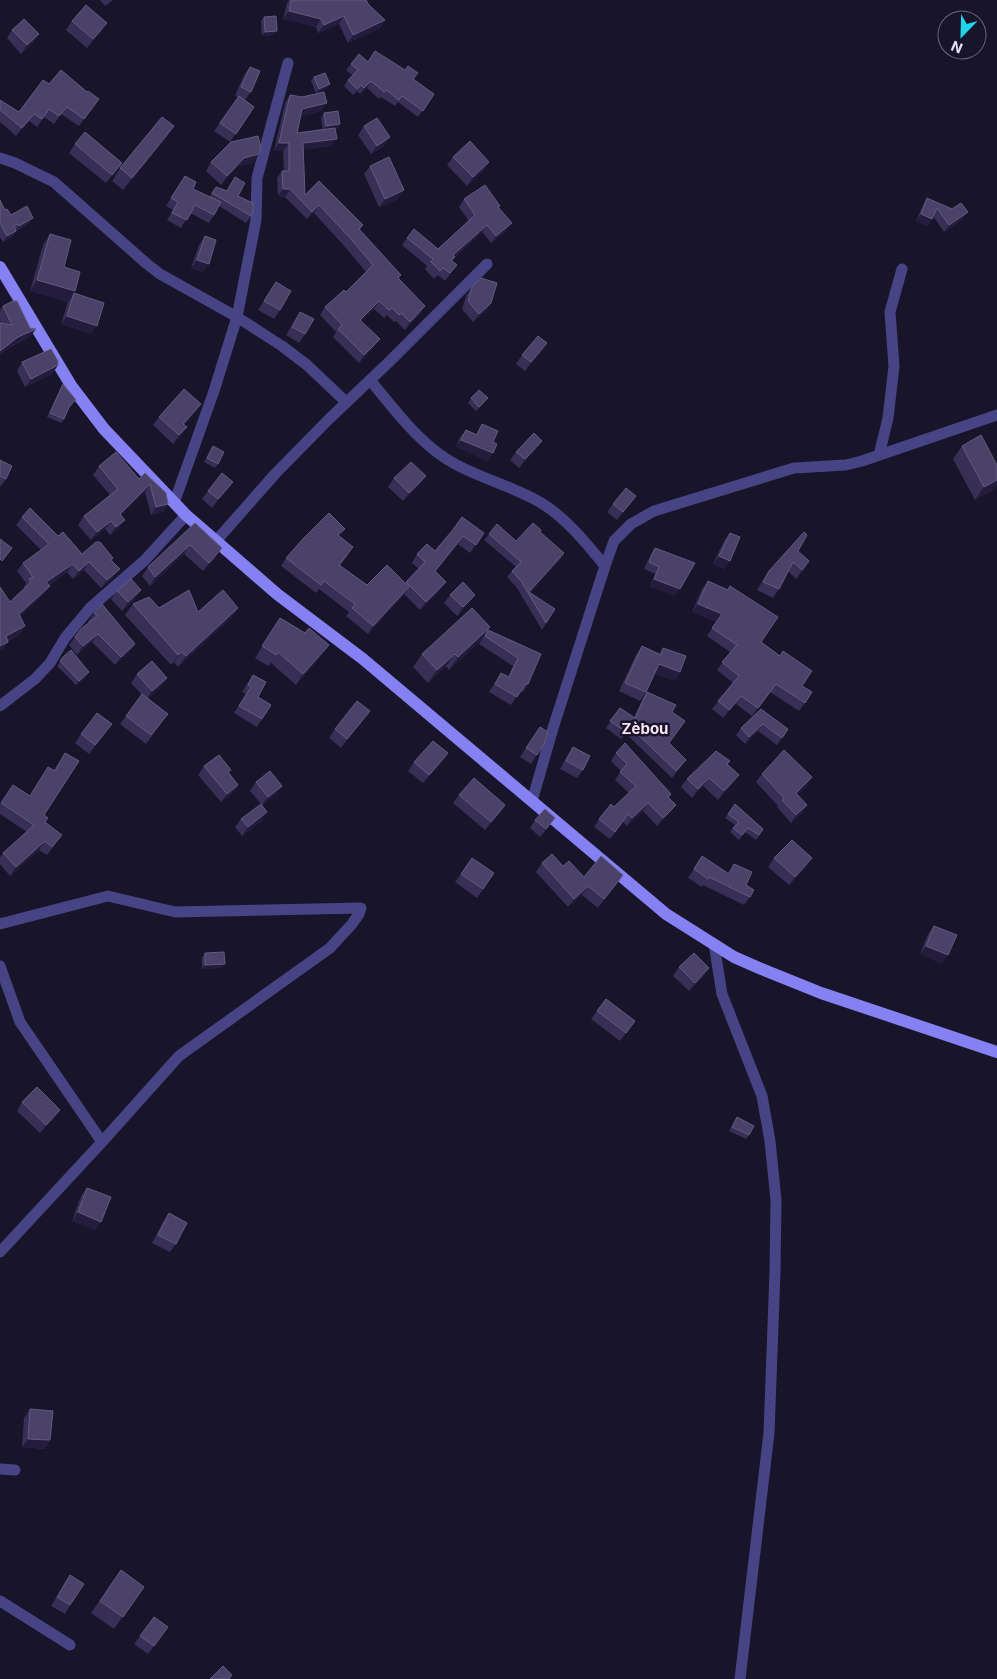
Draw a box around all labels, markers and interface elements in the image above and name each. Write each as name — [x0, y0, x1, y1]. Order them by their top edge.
north arrow — [937, 10, 987, 60]
text: N — [948, 38, 965, 57]
district label: Zèbou — [622, 719, 668, 738]

